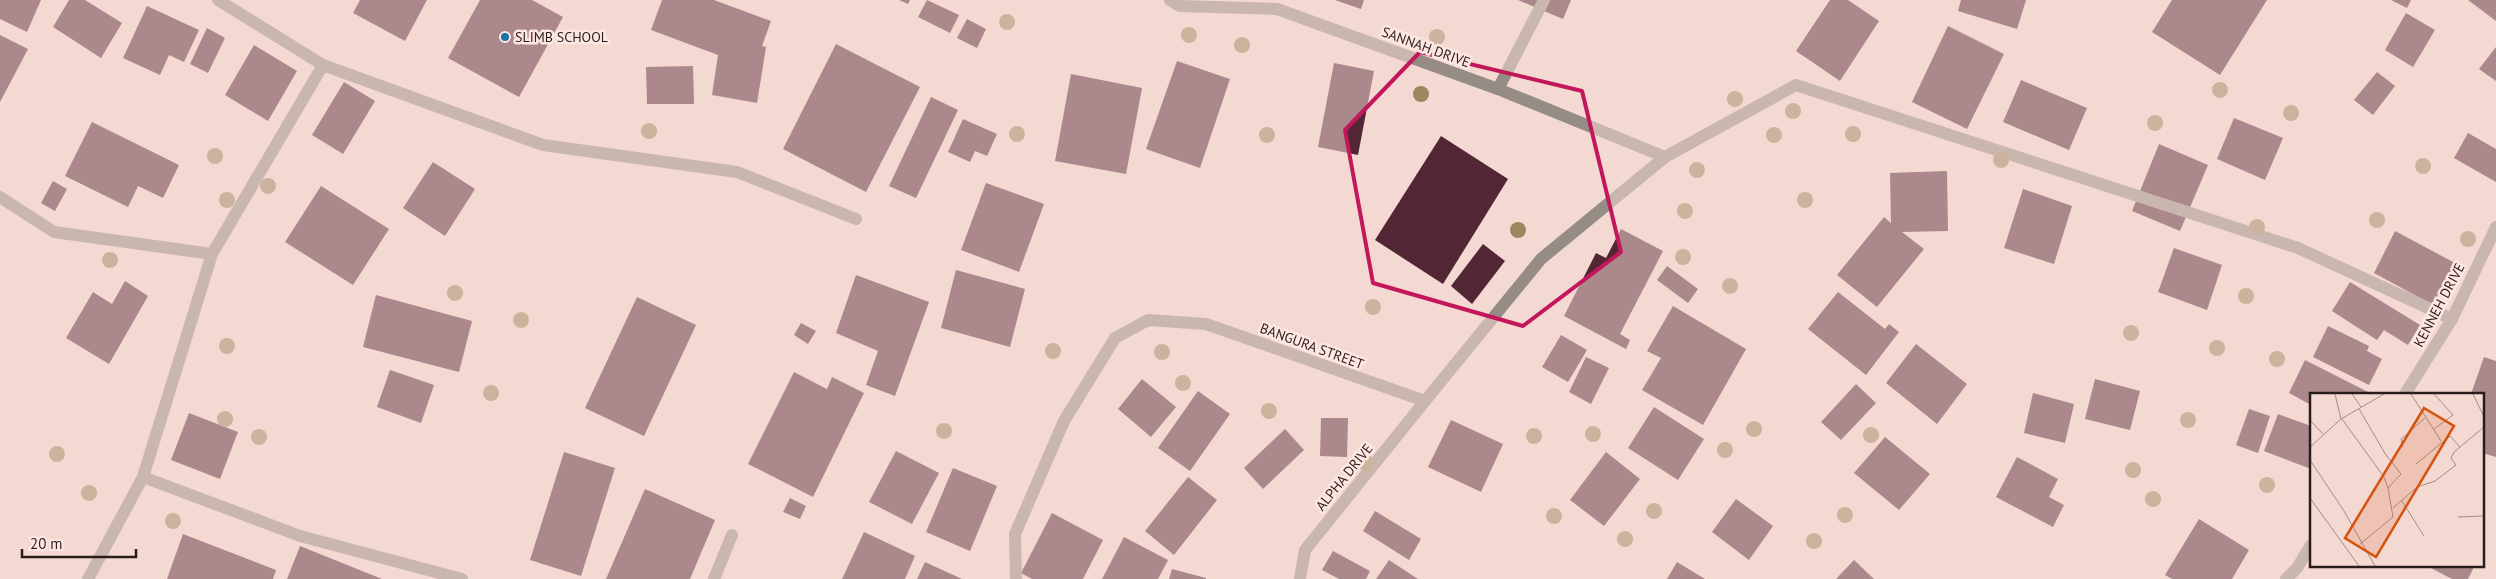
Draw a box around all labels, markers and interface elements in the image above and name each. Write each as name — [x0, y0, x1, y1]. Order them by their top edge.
street label: SANNAH DRIVE — [1379, 23, 1473, 71]
place label: SLIMB SCHOOL — [515, 28, 608, 46]
marker: SLIMB SCHOOL — [499, 31, 511, 43]
street label: KENNEH DRIVE — [2409, 260, 2469, 350]
street label: BANGURA STREET — [1258, 319, 1367, 373]
inset map — [2310, 393, 2484, 566]
street label: ALPHA DRIVE — [1312, 440, 1376, 514]
scale bar — [22, 526, 136, 558]
text: 20 m — [30, 534, 63, 553]

